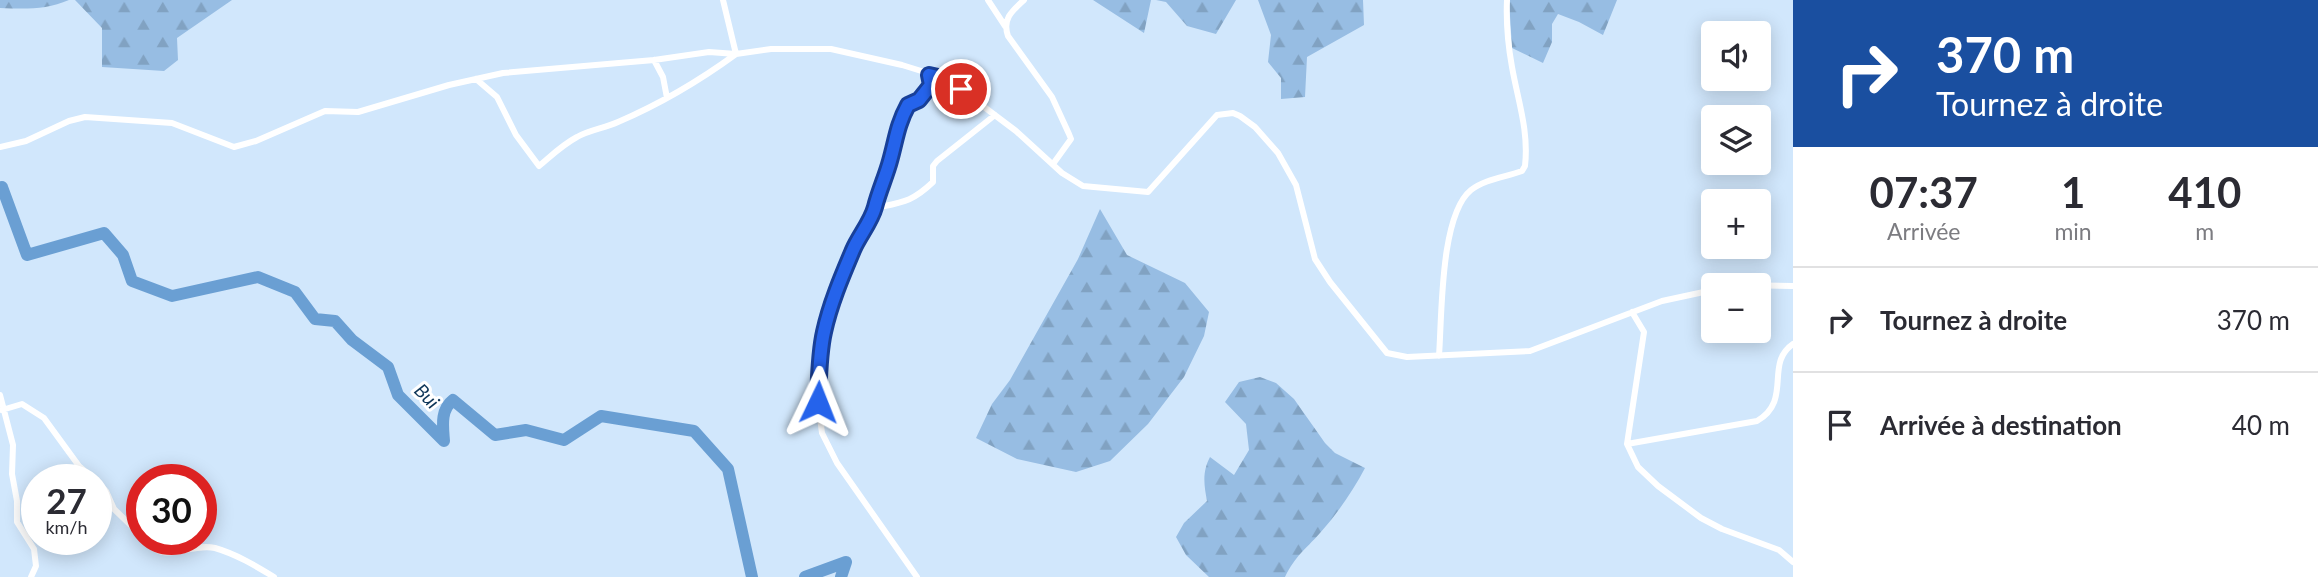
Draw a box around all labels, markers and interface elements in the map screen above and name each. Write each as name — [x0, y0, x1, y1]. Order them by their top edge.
map controls — [1701, 21, 1771, 343]
button: sound — [1701, 21, 1771, 91]
text: 370 m — [1936, 25, 2074, 83]
icon: right — [1821, 28, 1912, 119]
pin — [931, 59, 991, 119]
icon: arrive — [942, 70, 980, 108]
text: Tournez à droite — [1936, 84, 2163, 123]
button: layers — [1701, 105, 1771, 175]
text: 07:37 — [1870, 167, 1978, 217]
text: 1 — [2061, 167, 2085, 217]
text: 410 — [2168, 167, 2241, 217]
button: + — [1701, 189, 1771, 259]
text: Arrivée — [1887, 217, 1961, 245]
text: min — [2054, 217, 2092, 245]
text: m — [2195, 217, 2214, 245]
button: − — [1701, 273, 1771, 343]
icon: right — [1821, 301, 1859, 339]
text: Tournez à droite — [1880, 304, 2067, 336]
text: 370 m — [2217, 304, 2290, 336]
position arrow — [781, 365, 855, 439]
water label: Bui — [410, 378, 445, 413]
icon: arrive — [1821, 406, 1859, 444]
text: Arrivée à destination — [1880, 409, 2122, 441]
text: 40 m — [2232, 409, 2290, 441]
speed limit sign: 30 — [126, 464, 217, 555]
text: 27 — [46, 479, 87, 521]
text: km/h — [45, 516, 88, 538]

